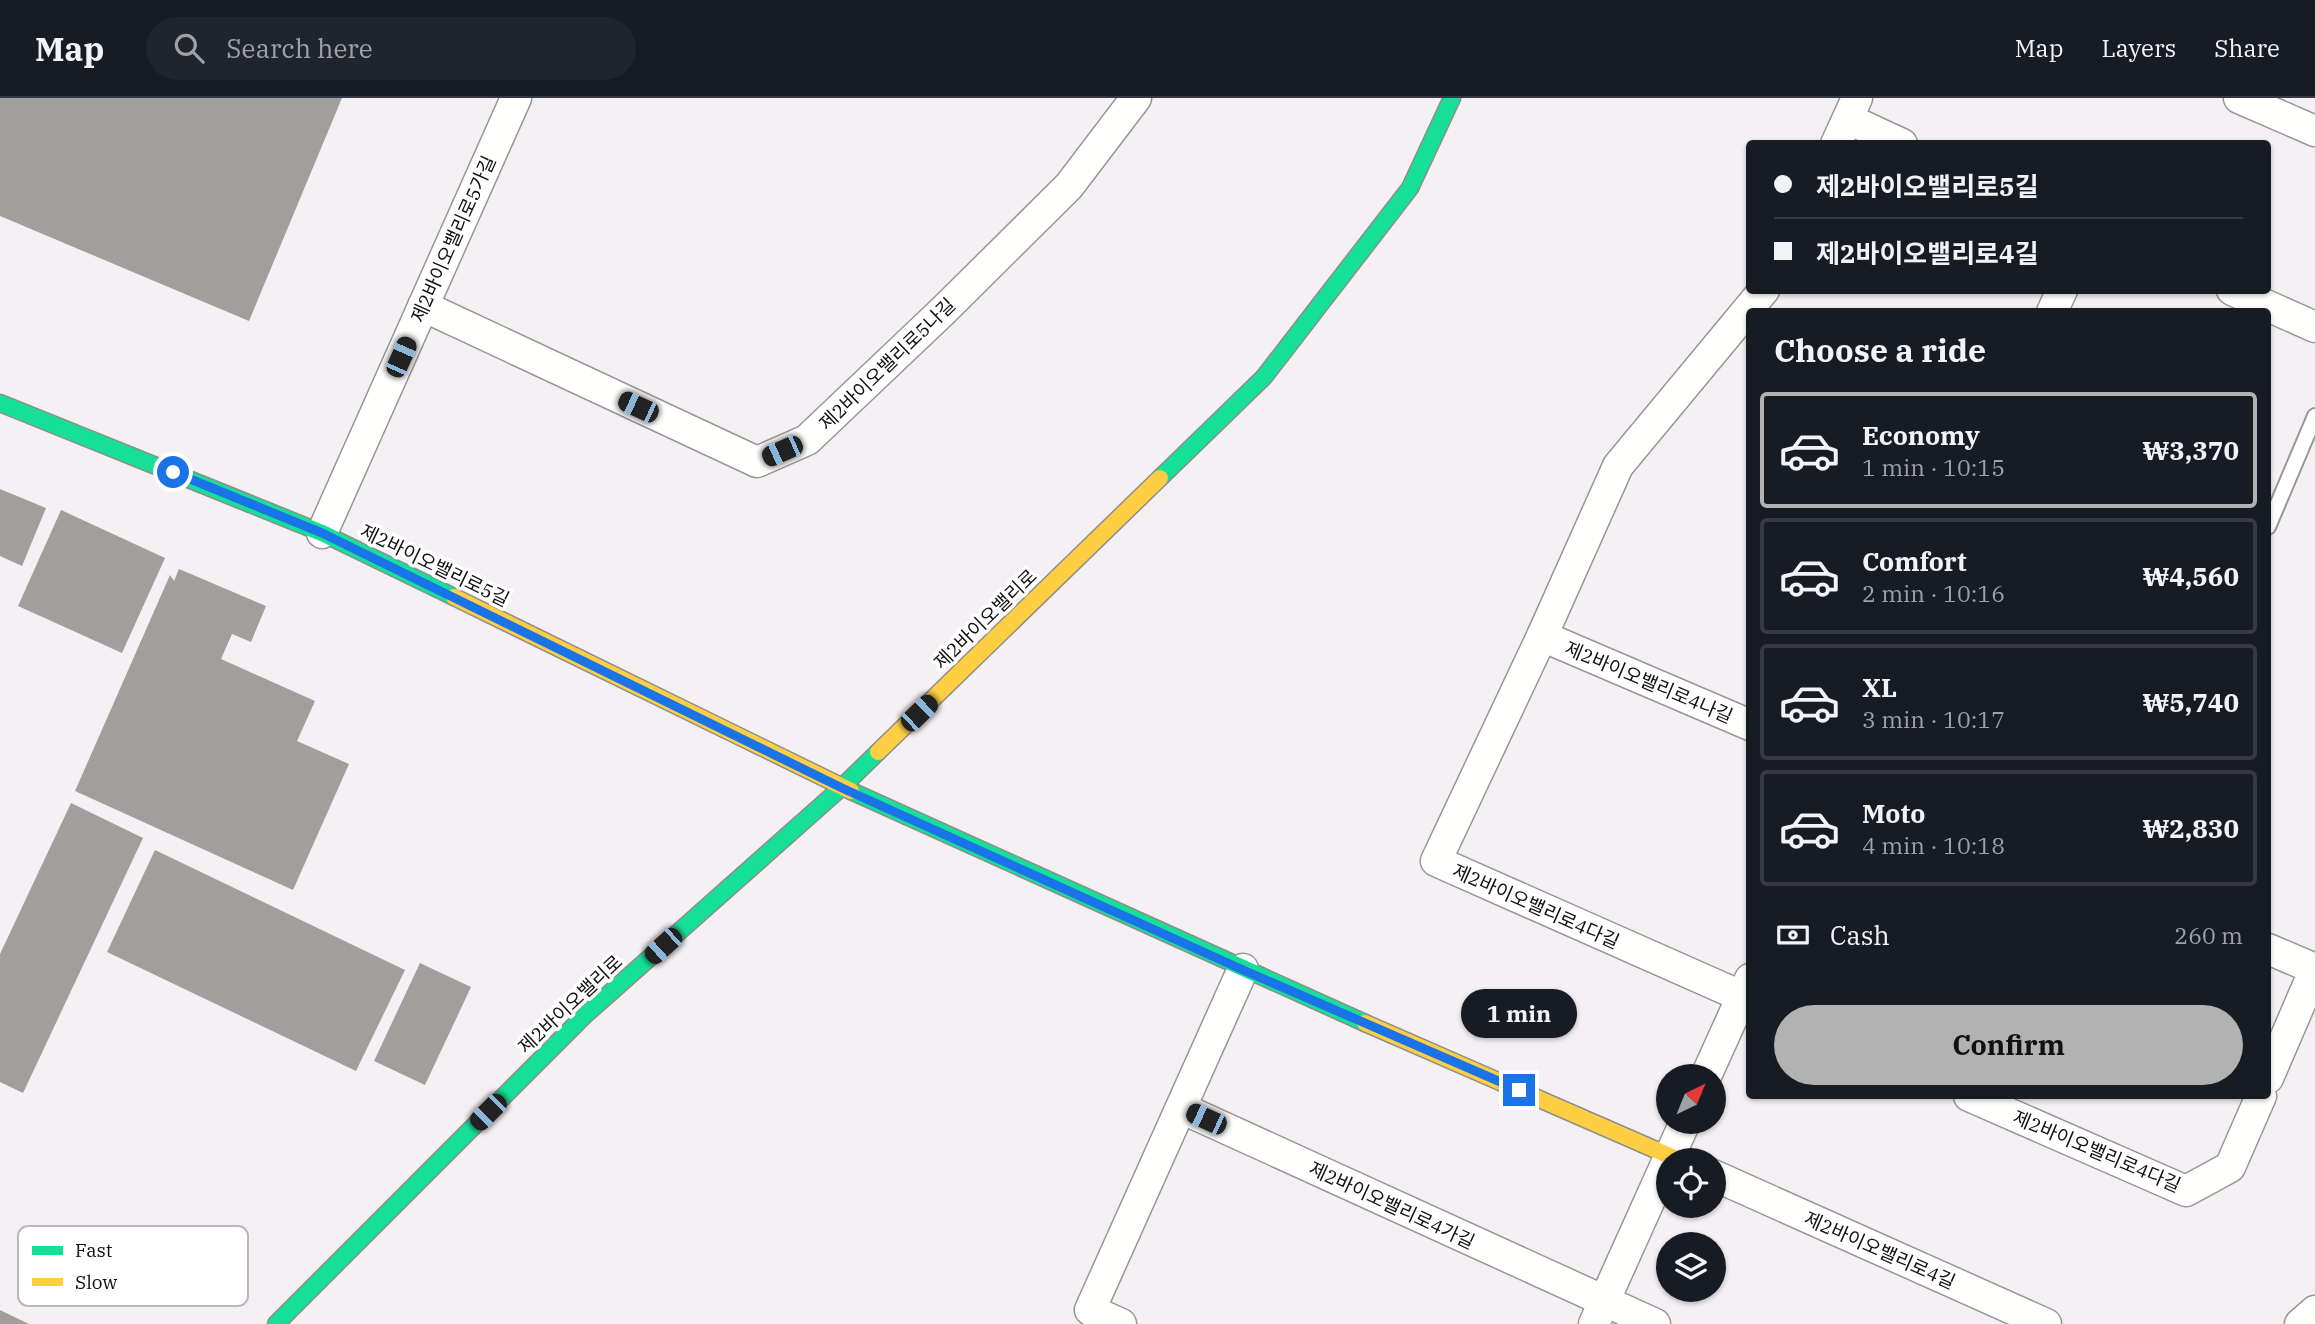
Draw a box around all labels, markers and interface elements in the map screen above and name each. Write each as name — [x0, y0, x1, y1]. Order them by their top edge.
search box — [146, 17, 636, 80]
text: Map — [35, 27, 104, 70]
icon: search — [170, 29, 208, 67]
text: Search here — [226, 31, 373, 65]
text: Map — [2015, 32, 2063, 64]
text: Layers — [2101, 32, 2176, 64]
text: Share — [2214, 32, 2280, 64]
street label: 제2바이오밸리로5가길 — [405, 152, 501, 326]
text: 제2바이오밸리로5길 — [1816, 169, 2039, 203]
text: 제2바이오밸리로4길 — [1816, 236, 2039, 270]
street label: 제2바이오밸리로5나길 — [814, 293, 960, 435]
text: Choose a ride — [1774, 329, 1986, 371]
car — [383, 334, 420, 380]
car — [615, 389, 662, 425]
text: Economy — [1862, 418, 1980, 452]
icon: car — [1778, 419, 1841, 482]
car — [759, 433, 806, 469]
text: ₩3,370 — [2143, 433, 2239, 467]
text: 1 min · 10:15 — [1862, 452, 2005, 482]
route start — [157, 456, 189, 488]
street label: 제2바이오밸리로5길 — [357, 519, 513, 611]
text: Comfort — [1862, 544, 1967, 578]
icon: car — [1778, 545, 1841, 608]
text: ₩4,560 — [2143, 559, 2239, 593]
street label: 제2바이오밸리로 — [929, 564, 1041, 674]
text: 2 min · 10:16 — [1862, 578, 2005, 608]
street label: 제2바이오밸리로4나길 — [1561, 636, 1737, 728]
text: XL — [1862, 670, 1897, 704]
icon: car — [1778, 671, 1841, 734]
text: ₩5,740 — [2143, 685, 2239, 719]
car — [897, 691, 942, 735]
text: 3 min · 10:17 — [1862, 704, 2005, 734]
text: Moto — [1862, 796, 1925, 830]
icon: car — [1778, 797, 1841, 860]
text: ₩2,830 — [2143, 811, 2239, 845]
text: 4 min · 10:18 — [1862, 830, 2005, 860]
street label: 제2바이오밸리로4다길 — [1449, 858, 1623, 954]
icon: cash — [1774, 916, 1812, 954]
text: Cash — [1830, 918, 1890, 952]
text: 260 m — [2174, 920, 2243, 950]
car — [641, 924, 686, 968]
street label: 제2바이오밸리로 — [513, 950, 627, 1058]
callout: 1 min — [1461, 988, 1577, 1038]
text: 1 min — [1487, 998, 1551, 1028]
button: Confirm — [1774, 1005, 2243, 1085]
north arrow — [1656, 1064, 1726, 1134]
map controls — [1656, 1064, 1726, 1302]
route end — [1503, 1074, 1535, 1106]
car — [466, 1090, 511, 1134]
car — [1183, 1101, 1230, 1137]
street label: 제2바이오밸리로4다길 — [2009, 1105, 2185, 1197]
button: locate — [1656, 1148, 1726, 1218]
street label: 제2바이오밸리로4가길 — [1305, 1156, 1479, 1254]
street label: 제2바이오밸리로4길 — [1801, 1206, 1959, 1294]
legend — [18, 1226, 248, 1306]
button: layers — [1656, 1232, 1726, 1302]
text: Fast — [75, 1238, 113, 1262]
text: Slow — [75, 1270, 117, 1294]

